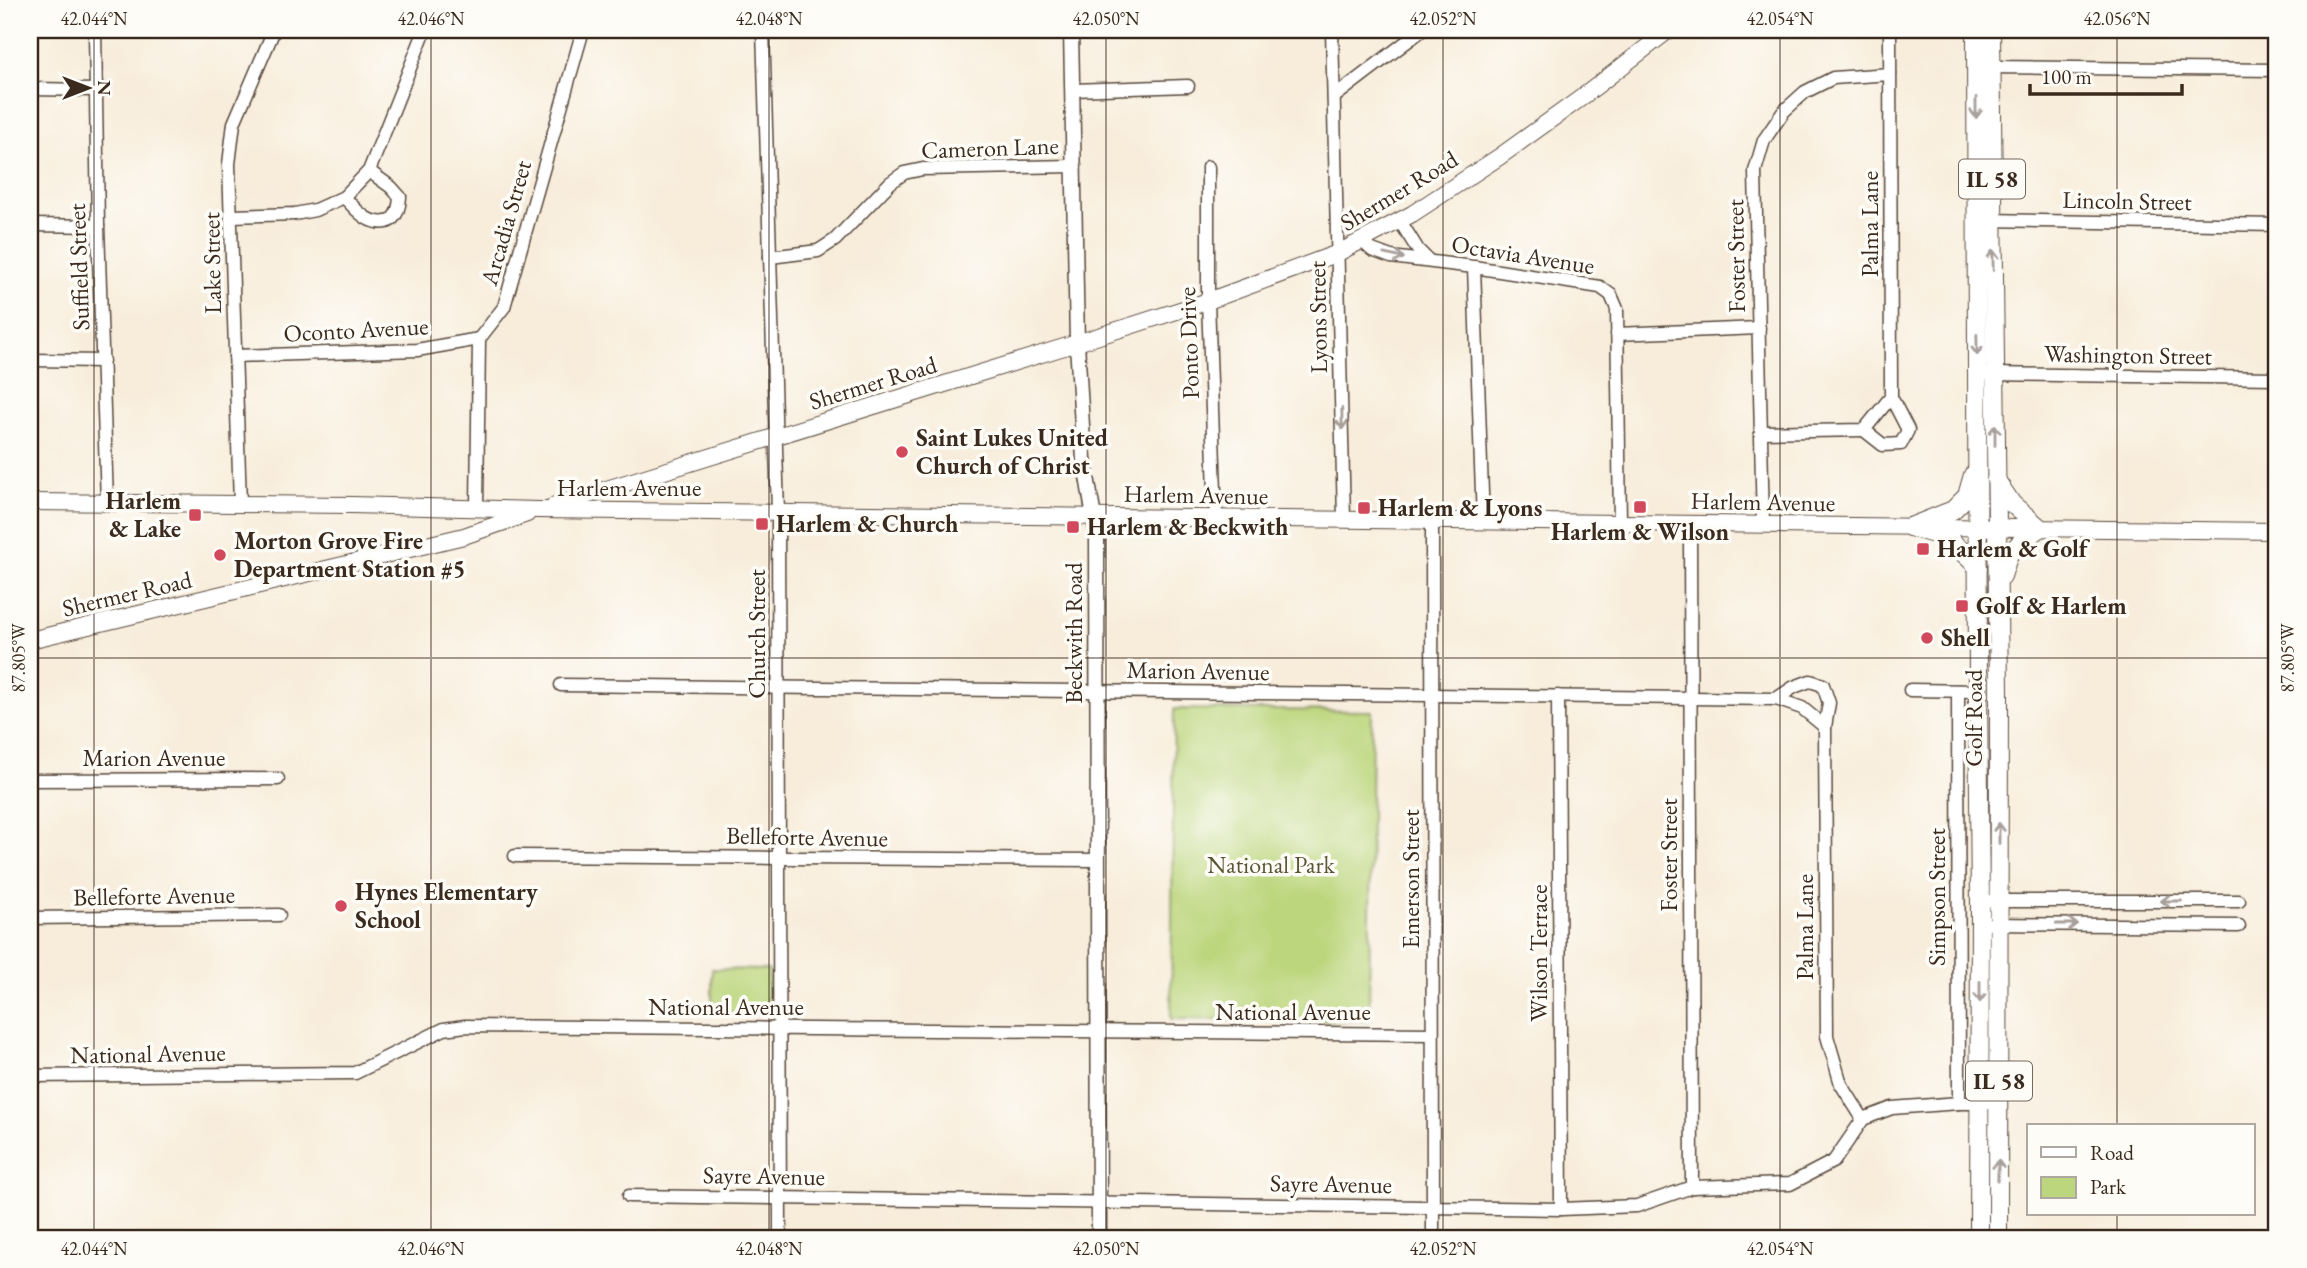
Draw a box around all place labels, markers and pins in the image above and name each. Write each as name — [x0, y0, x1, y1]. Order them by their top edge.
place label: Saint Lukes United Church of Christ — [916, 422, 1109, 481]
marker: Saint Lukes United Church of Christ — [894, 444, 910, 460]
place label: Harlem & Lake — [106, 485, 181, 544]
place label: Harlem & Lyons — [1378, 492, 1542, 524]
marker: Harlem & Wilson — [1632, 499, 1648, 515]
marker: Harlem & Lyons — [1356, 500, 1372, 516]
marker: Harlem & Lake — [187, 507, 203, 523]
place label: Harlem & Church — [776, 508, 959, 539]
place label: Harlem & Beckwith — [1087, 511, 1289, 542]
marker: Harlem & Church — [754, 516, 770, 532]
place label: Harlem & Wilson — [1551, 516, 1729, 547]
marker: Harlem & Beckwith — [1065, 519, 1081, 535]
place label: Morton Grove Fire Department Station #5 — [234, 525, 465, 584]
place label: Harlem & Golf — [1937, 533, 2091, 564]
marker: Harlem & Golf — [1915, 541, 1931, 557]
marker: Morton Grove Fire Department Station #5 — [212, 547, 228, 563]
place label: Golf & Harlem — [1976, 590, 2127, 621]
marker: Golf & Harlem — [1954, 598, 1970, 614]
place label: Shell — [1941, 622, 1990, 653]
marker: Shell — [1919, 630, 1935, 646]
place label: Hynes Elementary School — [355, 876, 538, 935]
marker: Hynes Elementary School — [333, 898, 349, 914]

